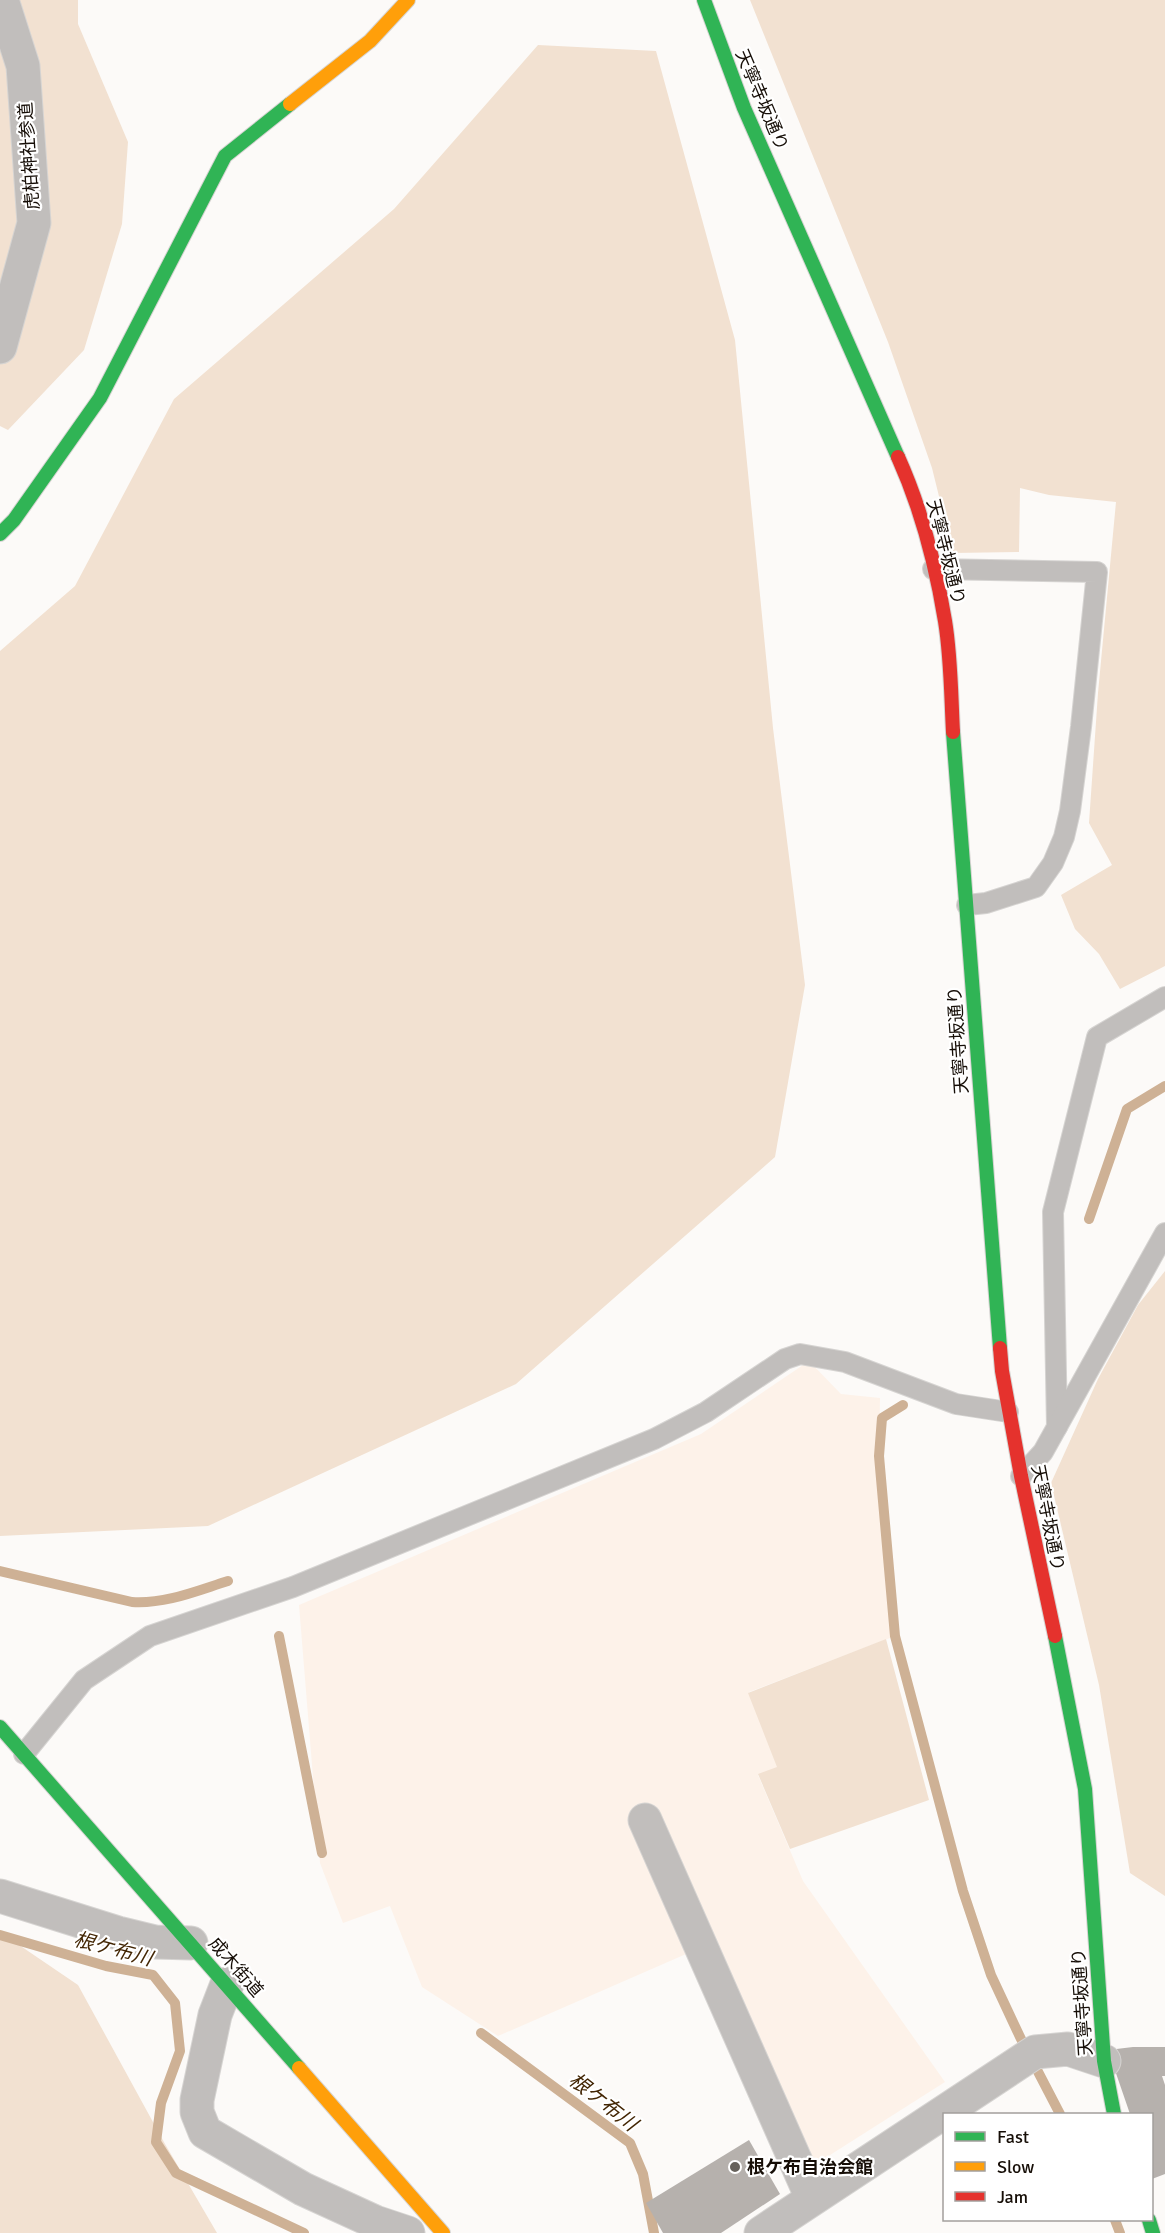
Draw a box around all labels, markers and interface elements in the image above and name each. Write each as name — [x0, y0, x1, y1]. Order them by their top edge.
street label: 天寧寺坂通り — [731, 46, 793, 154]
street label: 虎柏神社参道 — [14, 101, 44, 211]
street label: 天寧寺坂通り — [922, 497, 970, 607]
street label: 天寧寺坂通り — [943, 985, 973, 1095]
street label: 天寧寺坂通り — [1027, 1463, 1069, 1573]
water label: 根ケ布川 — [71, 1927, 157, 1972]
street label: 成木街道 — [204, 1933, 268, 2001]
street label: 天寧寺坂通り — [1067, 1947, 1097, 2057]
water label: 根ケ布川 — [564, 2068, 644, 2138]
legend — [943, 2113, 1153, 2221]
text: Fast — [997, 2126, 1029, 2148]
place label: 根ケ布自治会館 — [747, 2156, 873, 2178]
text: Slow — [997, 2156, 1034, 2178]
marker: 根ケ布自治会館 — [728, 2160, 742, 2174]
text: Jam — [997, 2186, 1028, 2208]

